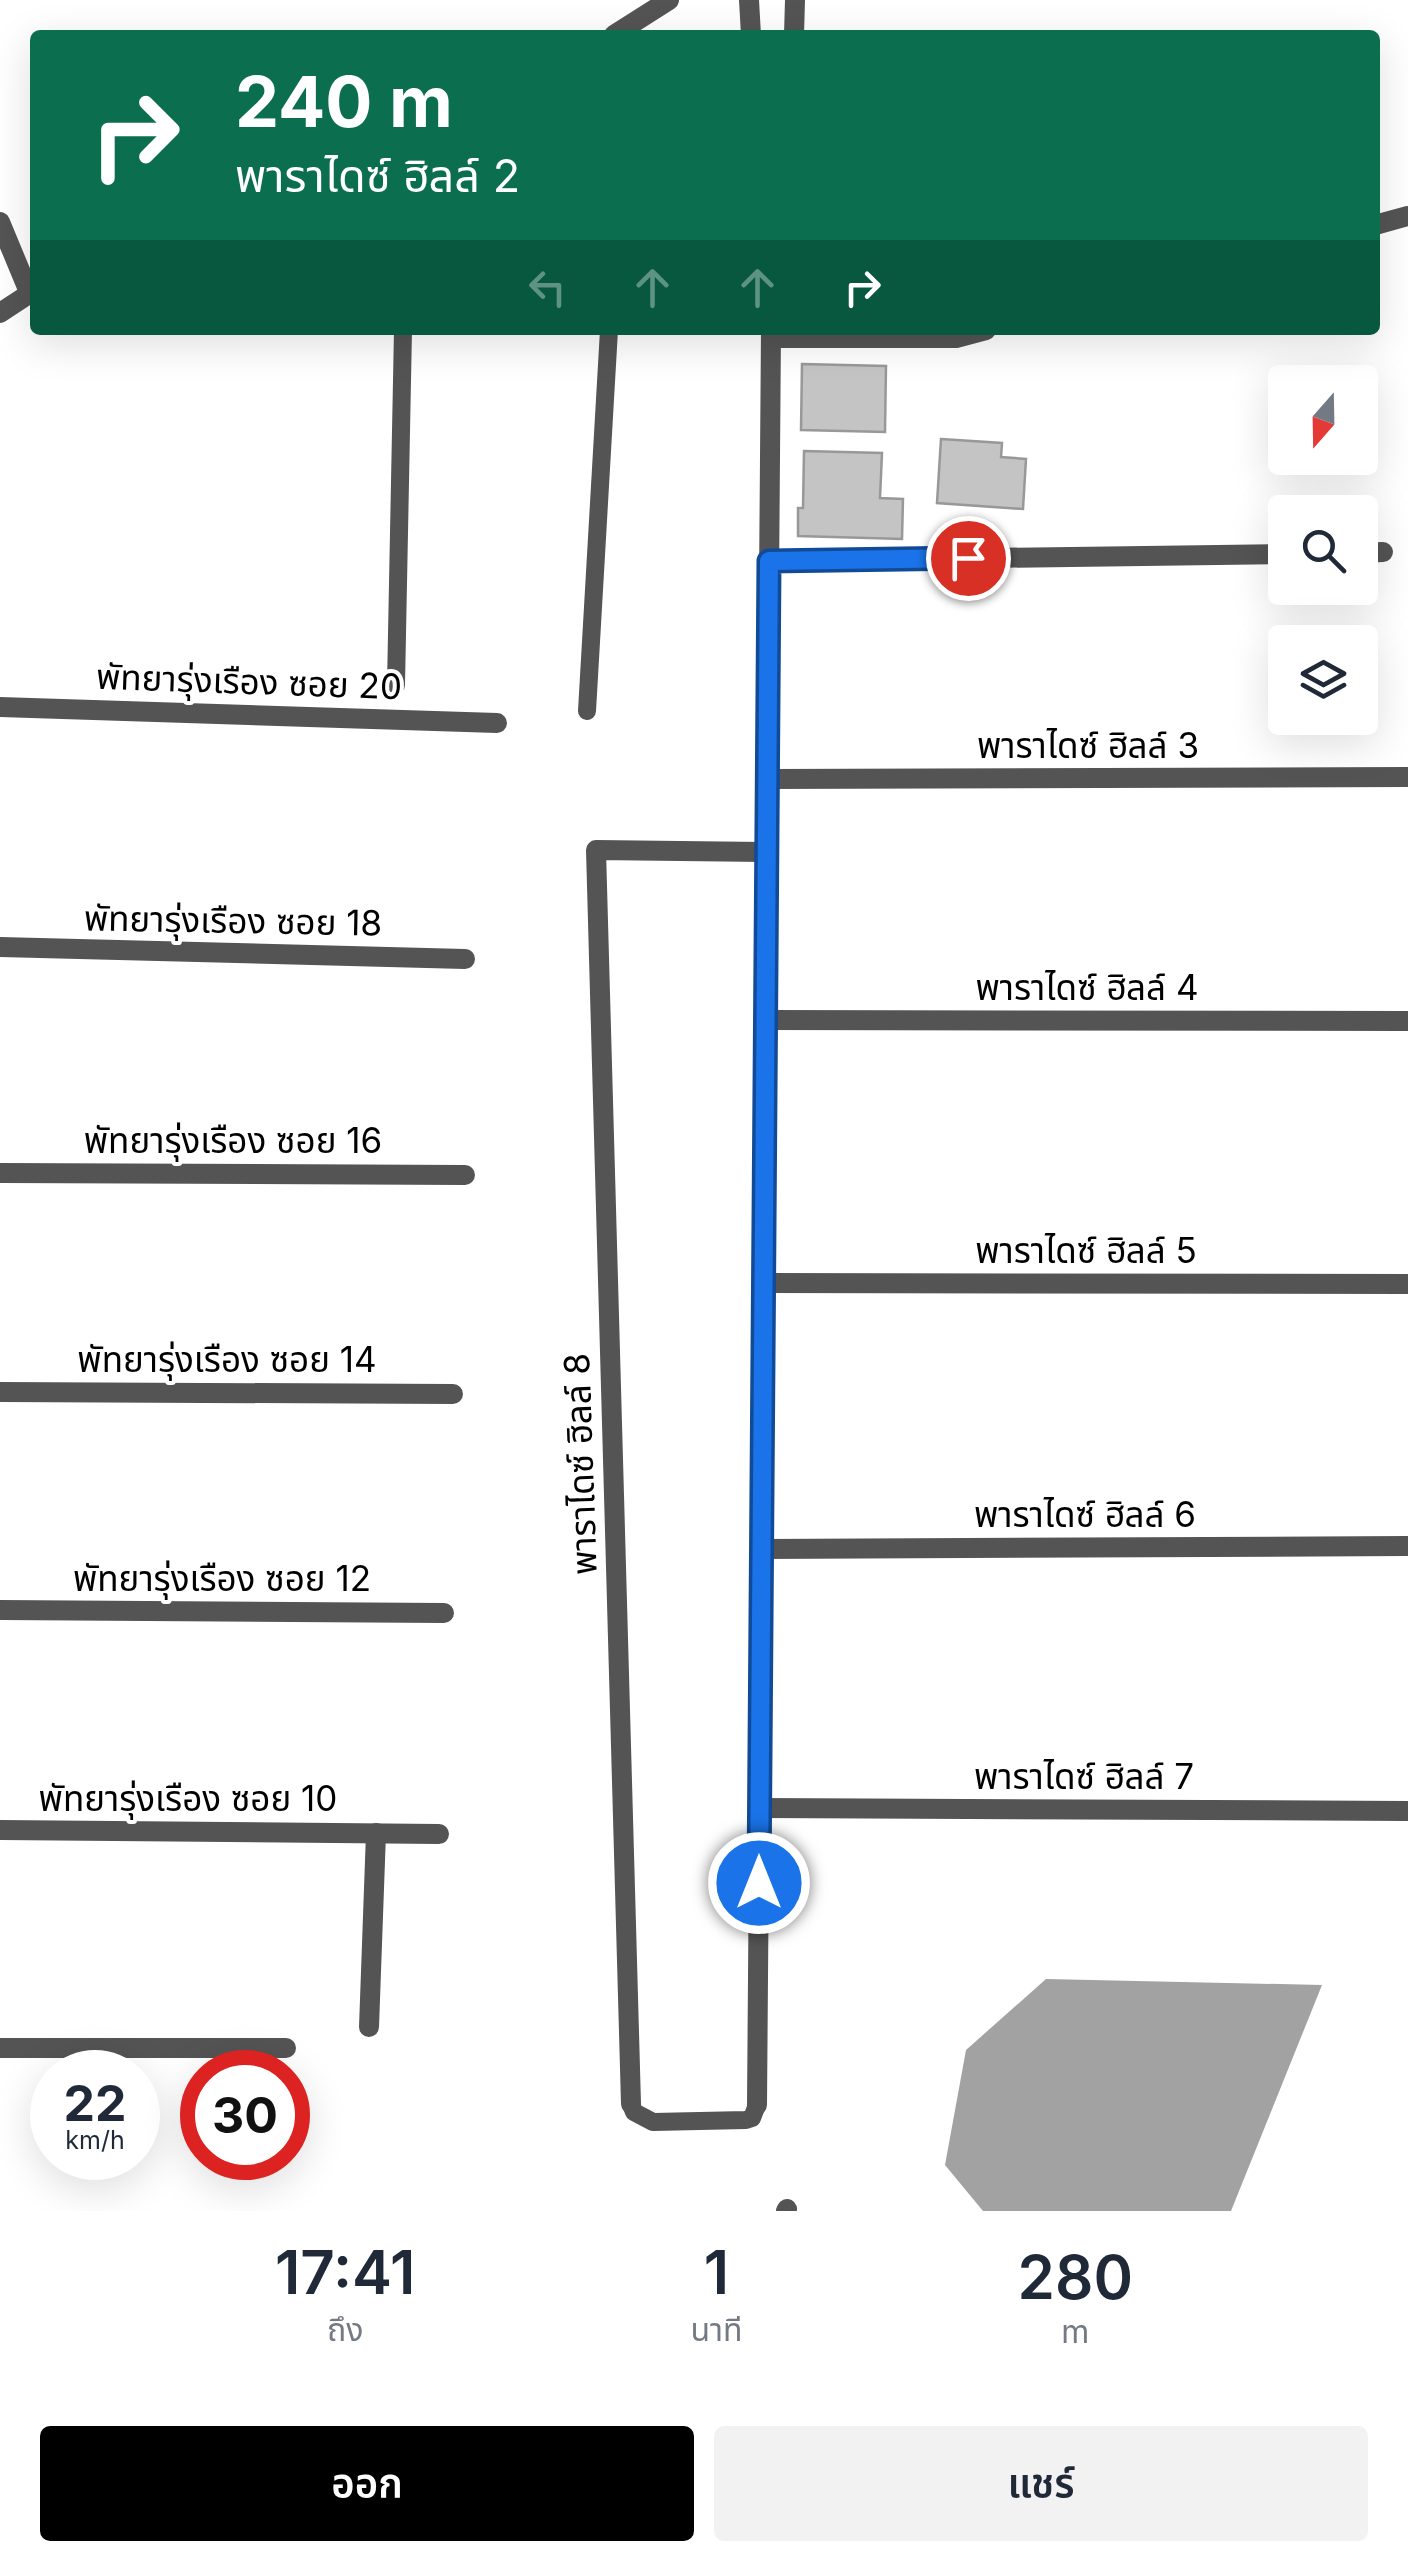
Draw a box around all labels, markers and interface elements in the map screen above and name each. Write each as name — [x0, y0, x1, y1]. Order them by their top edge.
text: 240 m — [235, 59, 453, 144]
icon: right — [70, 70, 200, 200]
text: พาราไดซ์ ฮิลล์ 2 — [235, 148, 520, 203]
icon: left — [520, 260, 575, 315]
icon: ahead — [625, 260, 680, 315]
icon: ahead — [730, 260, 785, 315]
icon: right — [835, 260, 890, 315]
north arrow — [1268, 365, 1378, 475]
map controls — [1268, 365, 1378, 735]
button: search — [1268, 495, 1378, 605]
pin — [926, 516, 1011, 601]
icon: arrive — [941, 531, 996, 586]
button: layers — [1268, 625, 1378, 735]
street label: พัทยารุ่งเรือง ซอย 20 — [95, 655, 403, 708]
street label: พาราไดซ์ ฮิลล์ 3 — [977, 724, 1199, 766]
street label: พัทยารุ่งเรือง ซอย 18 — [83, 896, 383, 945]
street label: พาราไดซ์ ฮิลล์ 4 — [975, 966, 1199, 1008]
street label: พัทยารุ่งเรือง ซอย 16 — [84, 1119, 382, 1162]
street label: พาราไดซ์ ฮิลล์ 5 — [975, 1229, 1197, 1271]
street label: พัทยารุ่งเรือง ซอย 14 — [77, 1338, 377, 1381]
street label: พาราไดซ์ ฮิลล์ 8 — [555, 1352, 605, 1576]
street label: พาราไดซ์ ฮิลล์ 6 — [974, 1493, 1196, 1535]
street label: พัทยารุ่งเรือง ซอย 12 — [73, 1557, 371, 1600]
street label: พาราไดซ์ ฮิลล์ 7 — [974, 1755, 1194, 1797]
street label: พัทยารุ่งเรือง ซอย 10 — [39, 1777, 337, 1820]
position arrow — [707, 1831, 811, 1935]
speed limit sign: 30 — [180, 2050, 310, 2180]
text: 22 — [64, 2073, 127, 2133]
text: km/h — [65, 2125, 125, 2155]
text: 17:41 — [275, 2236, 415, 2308]
text: 1 — [704, 2236, 729, 2308]
text: 280 — [1018, 2241, 1133, 2313]
text: ถึง — [327, 2310, 363, 2349]
text: นาที — [690, 2310, 743, 2349]
text: m — [1061, 2312, 1089, 2351]
button: ออก — [40, 2426, 694, 2541]
button: แชร์ — [714, 2426, 1368, 2541]

